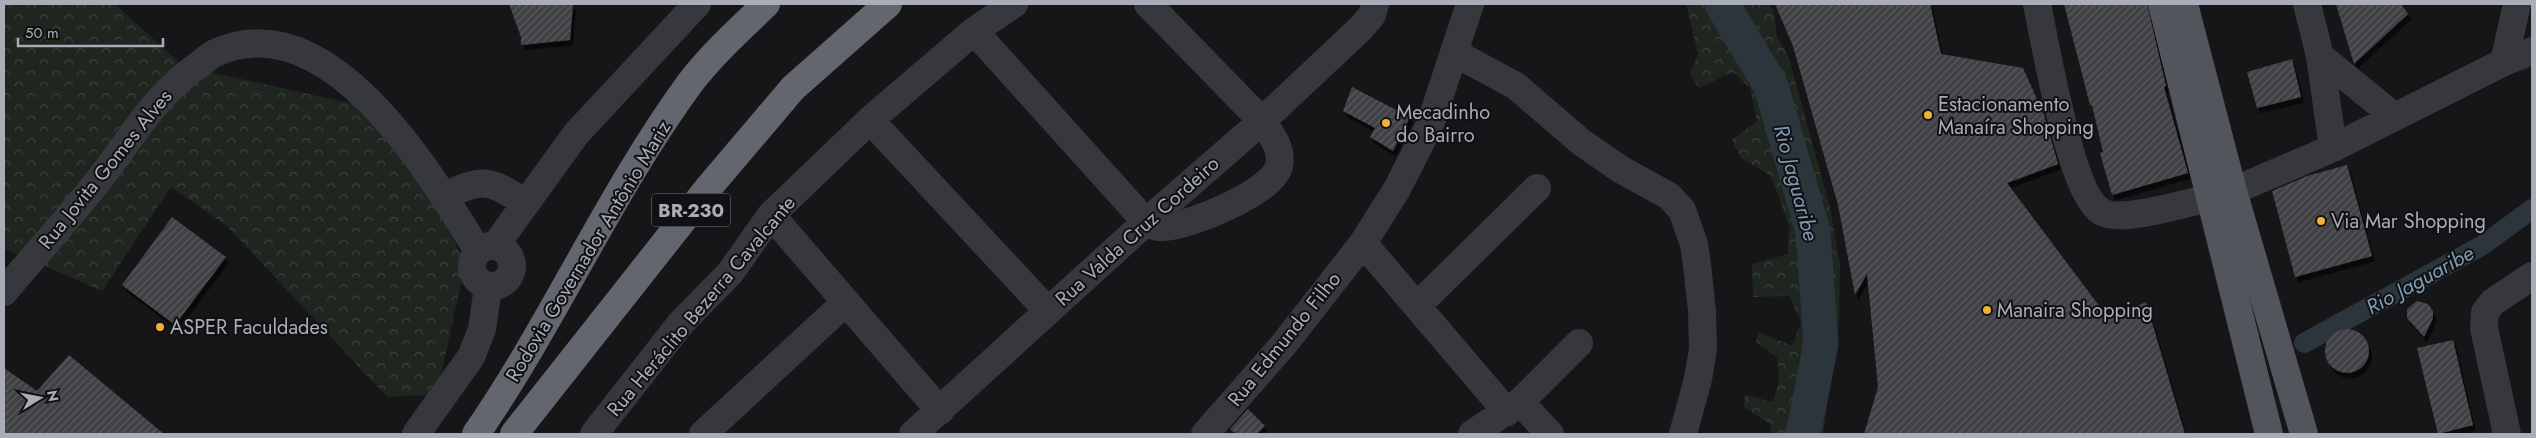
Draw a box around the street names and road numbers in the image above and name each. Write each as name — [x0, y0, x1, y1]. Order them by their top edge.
street label: Rua Jovita Gomes Alves — [32, 83, 179, 255]
street label: Rodovia Governador Antônio Mariz — [499, 115, 678, 387]
street label: Rua Valda Cruz Cordeiro — [1049, 150, 1226, 313]
street label: Rua Heráclito Bezerra Cavalcante — [600, 190, 803, 423]
road number: BR-230 — [652, 194, 730, 226]
street label: Rua Edmundo Filho — [1221, 266, 1348, 413]

